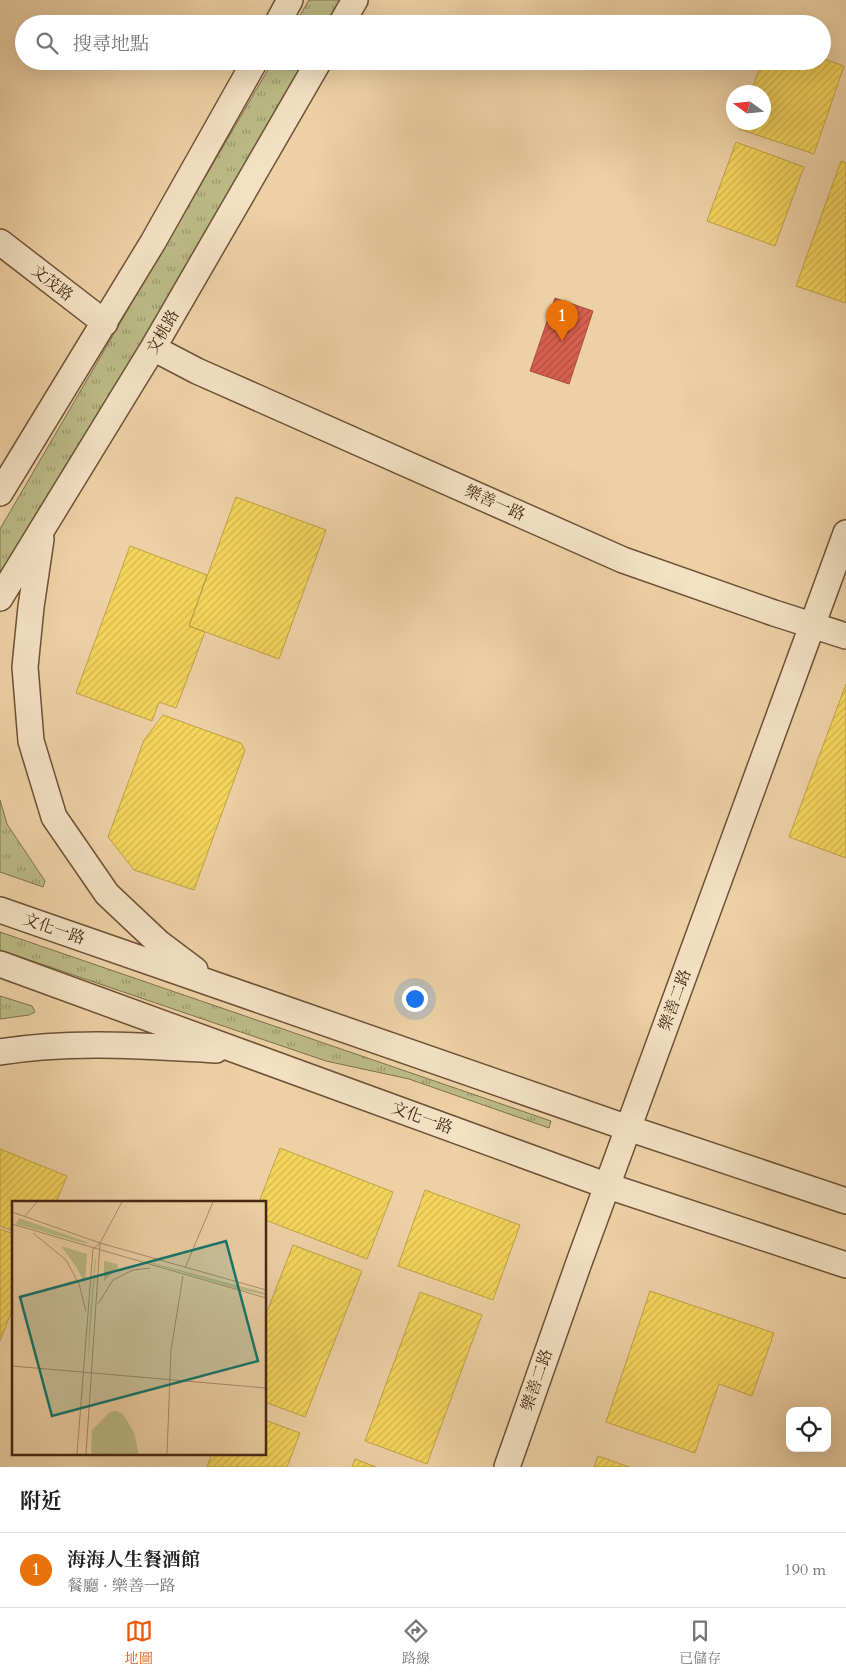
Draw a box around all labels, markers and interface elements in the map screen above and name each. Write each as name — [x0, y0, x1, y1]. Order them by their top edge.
search box — [15, 15, 831, 70]
icon: search — [33, 29, 61, 57]
text: 搜尋地點 — [73, 31, 149, 57]
north arrow — [726, 85, 771, 130]
street label: 文茂路 — [26, 260, 78, 306]
pin: 1 — [546, 300, 578, 341]
street label: 文桃路 — [141, 306, 185, 358]
street label: 樂善一路 — [461, 480, 529, 526]
street label: 文化一路 — [20, 908, 88, 950]
street label: 樂善二路 — [654, 966, 696, 1034]
your location — [402, 986, 428, 1012]
street label: 文化一路 — [388, 1097, 456, 1139]
inset map — [12, 1201, 266, 1454]
street label: 樂善二路 — [516, 1346, 558, 1414]
map controls — [786, 1407, 831, 1452]
button: locate — [786, 1407, 831, 1452]
text: 附近 — [20, 1487, 62, 1516]
text: 海海人生餐酒館 — [67, 1547, 200, 1573]
text: 1 — [32, 1559, 40, 1581]
text: 190 m — [784, 1559, 826, 1581]
text: 餐廳 · 樂善一路 — [67, 1575, 176, 1597]
tab: 地圖 — [125, 1617, 153, 1668]
tab: 路線 — [402, 1617, 430, 1668]
tab: 已儲存 — [679, 1617, 721, 1668]

